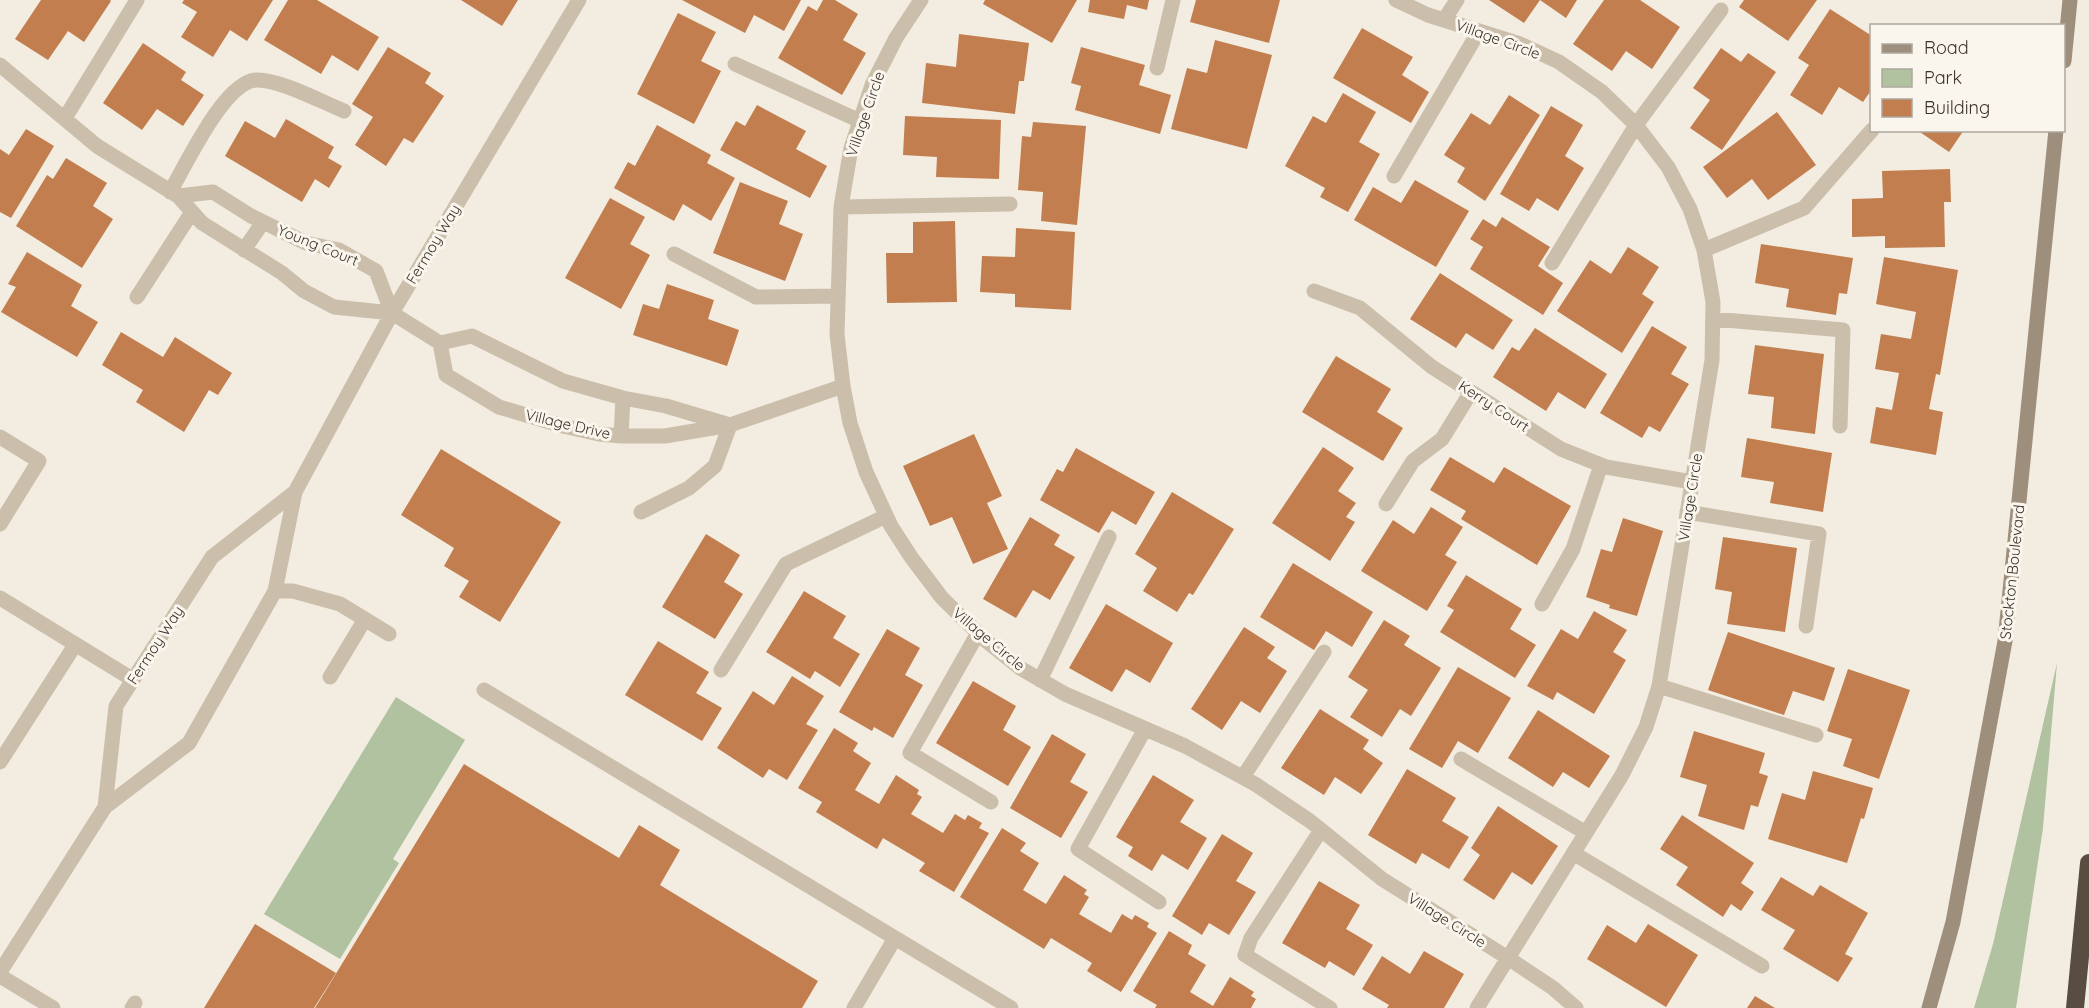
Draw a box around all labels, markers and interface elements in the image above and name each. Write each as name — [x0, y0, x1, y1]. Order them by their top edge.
street label: Village Circle — [1453, 15, 1543, 63]
legend — [1870, 24, 2065, 132]
text: Road — [1924, 36, 1969, 59]
text: Park — [1924, 66, 1962, 89]
street label: Village Circle — [842, 69, 888, 159]
text: Building — [1924, 96, 1990, 119]
street label: Fermoy Way — [402, 201, 464, 287]
street label: Young Court — [275, 220, 361, 270]
street label: Kerry Court — [1455, 376, 1533, 436]
street label: Village Drive — [524, 405, 612, 443]
street label: Village Circle — [1674, 452, 1706, 542]
street label: Stockton Boulevard — [1995, 504, 2029, 640]
street label: Fermoy Way — [123, 602, 187, 688]
street label: Village Circle — [949, 603, 1029, 675]
street label: Village Circle — [1404, 888, 1490, 952]

